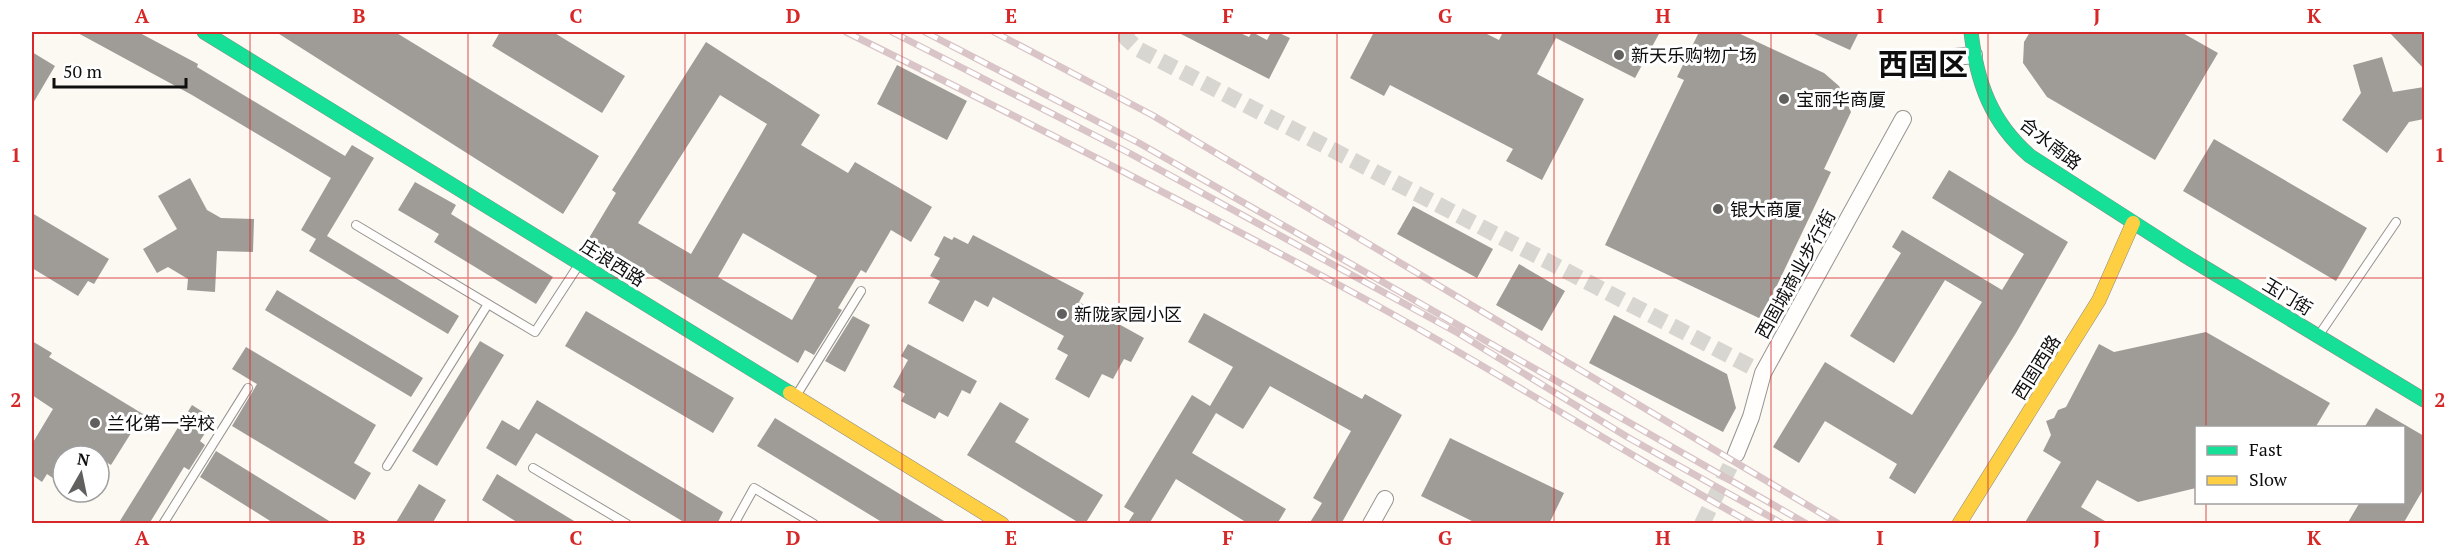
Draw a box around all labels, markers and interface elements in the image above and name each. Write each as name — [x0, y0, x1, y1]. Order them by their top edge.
text: A — [135, 2, 150, 29]
text: B — [353, 2, 366, 29]
text: C — [569, 2, 583, 29]
text: D — [786, 2, 800, 29]
text: E — [1005, 2, 1017, 29]
text: F — [1222, 2, 1234, 29]
text: G — [1438, 2, 1452, 29]
text: H — [1655, 2, 1671, 29]
text: I — [1876, 2, 1884, 29]
text: J — [2093, 2, 2101, 29]
text: K — [2307, 2, 2322, 29]
place label: 新天乐购物广场 — [1631, 43, 1757, 67]
district label: 西固区 — [1878, 44, 1968, 84]
marker: 新天乐购物广场 — [1612, 48, 1626, 62]
scale bar — [54, 51, 186, 89]
text: 50 m — [63, 59, 103, 83]
place label: 宝丽华商厦 — [1796, 87, 1886, 111]
marker: 宝丽华商厦 — [1777, 92, 1791, 106]
street label: 合水南路 — [2015, 111, 2087, 175]
text: 1 — [10, 141, 22, 168]
text: 1 — [2434, 141, 2446, 168]
place label: 银大商厦 — [1730, 197, 1802, 221]
marker: 银大商厦 — [1711, 202, 1725, 216]
street label: 西固城商业步行街 — [1750, 205, 1840, 343]
street label: 庄浪西路 — [576, 233, 650, 291]
street label: 玉门街 — [2259, 272, 2317, 320]
place label: 新陇家园小区 — [1074, 302, 1182, 326]
marker: 新陇家园小区 — [1055, 307, 1069, 321]
street label: 西固西路 — [2007, 330, 2065, 404]
text: 2 — [10, 386, 22, 413]
text: 2 — [2434, 386, 2446, 413]
place label: 兰化第一学校 — [107, 411, 215, 435]
marker: 兰化第一学校 — [88, 416, 102, 430]
legend — [2195, 426, 2405, 504]
text: Fast — [2249, 437, 2283, 461]
north arrow — [51, 444, 111, 504]
text: N — [76, 447, 91, 471]
text: Slow — [2249, 467, 2288, 491]
text: A — [135, 524, 150, 551]
text: B — [353, 524, 366, 551]
text: C — [569, 524, 583, 551]
text: D — [786, 524, 800, 551]
text: E — [1005, 524, 1017, 551]
text: F — [1222, 524, 1234, 551]
text: G — [1438, 524, 1452, 551]
text: H — [1655, 524, 1671, 551]
text: I — [1876, 524, 1884, 551]
text: J — [2093, 524, 2101, 551]
text: K — [2307, 524, 2322, 551]

